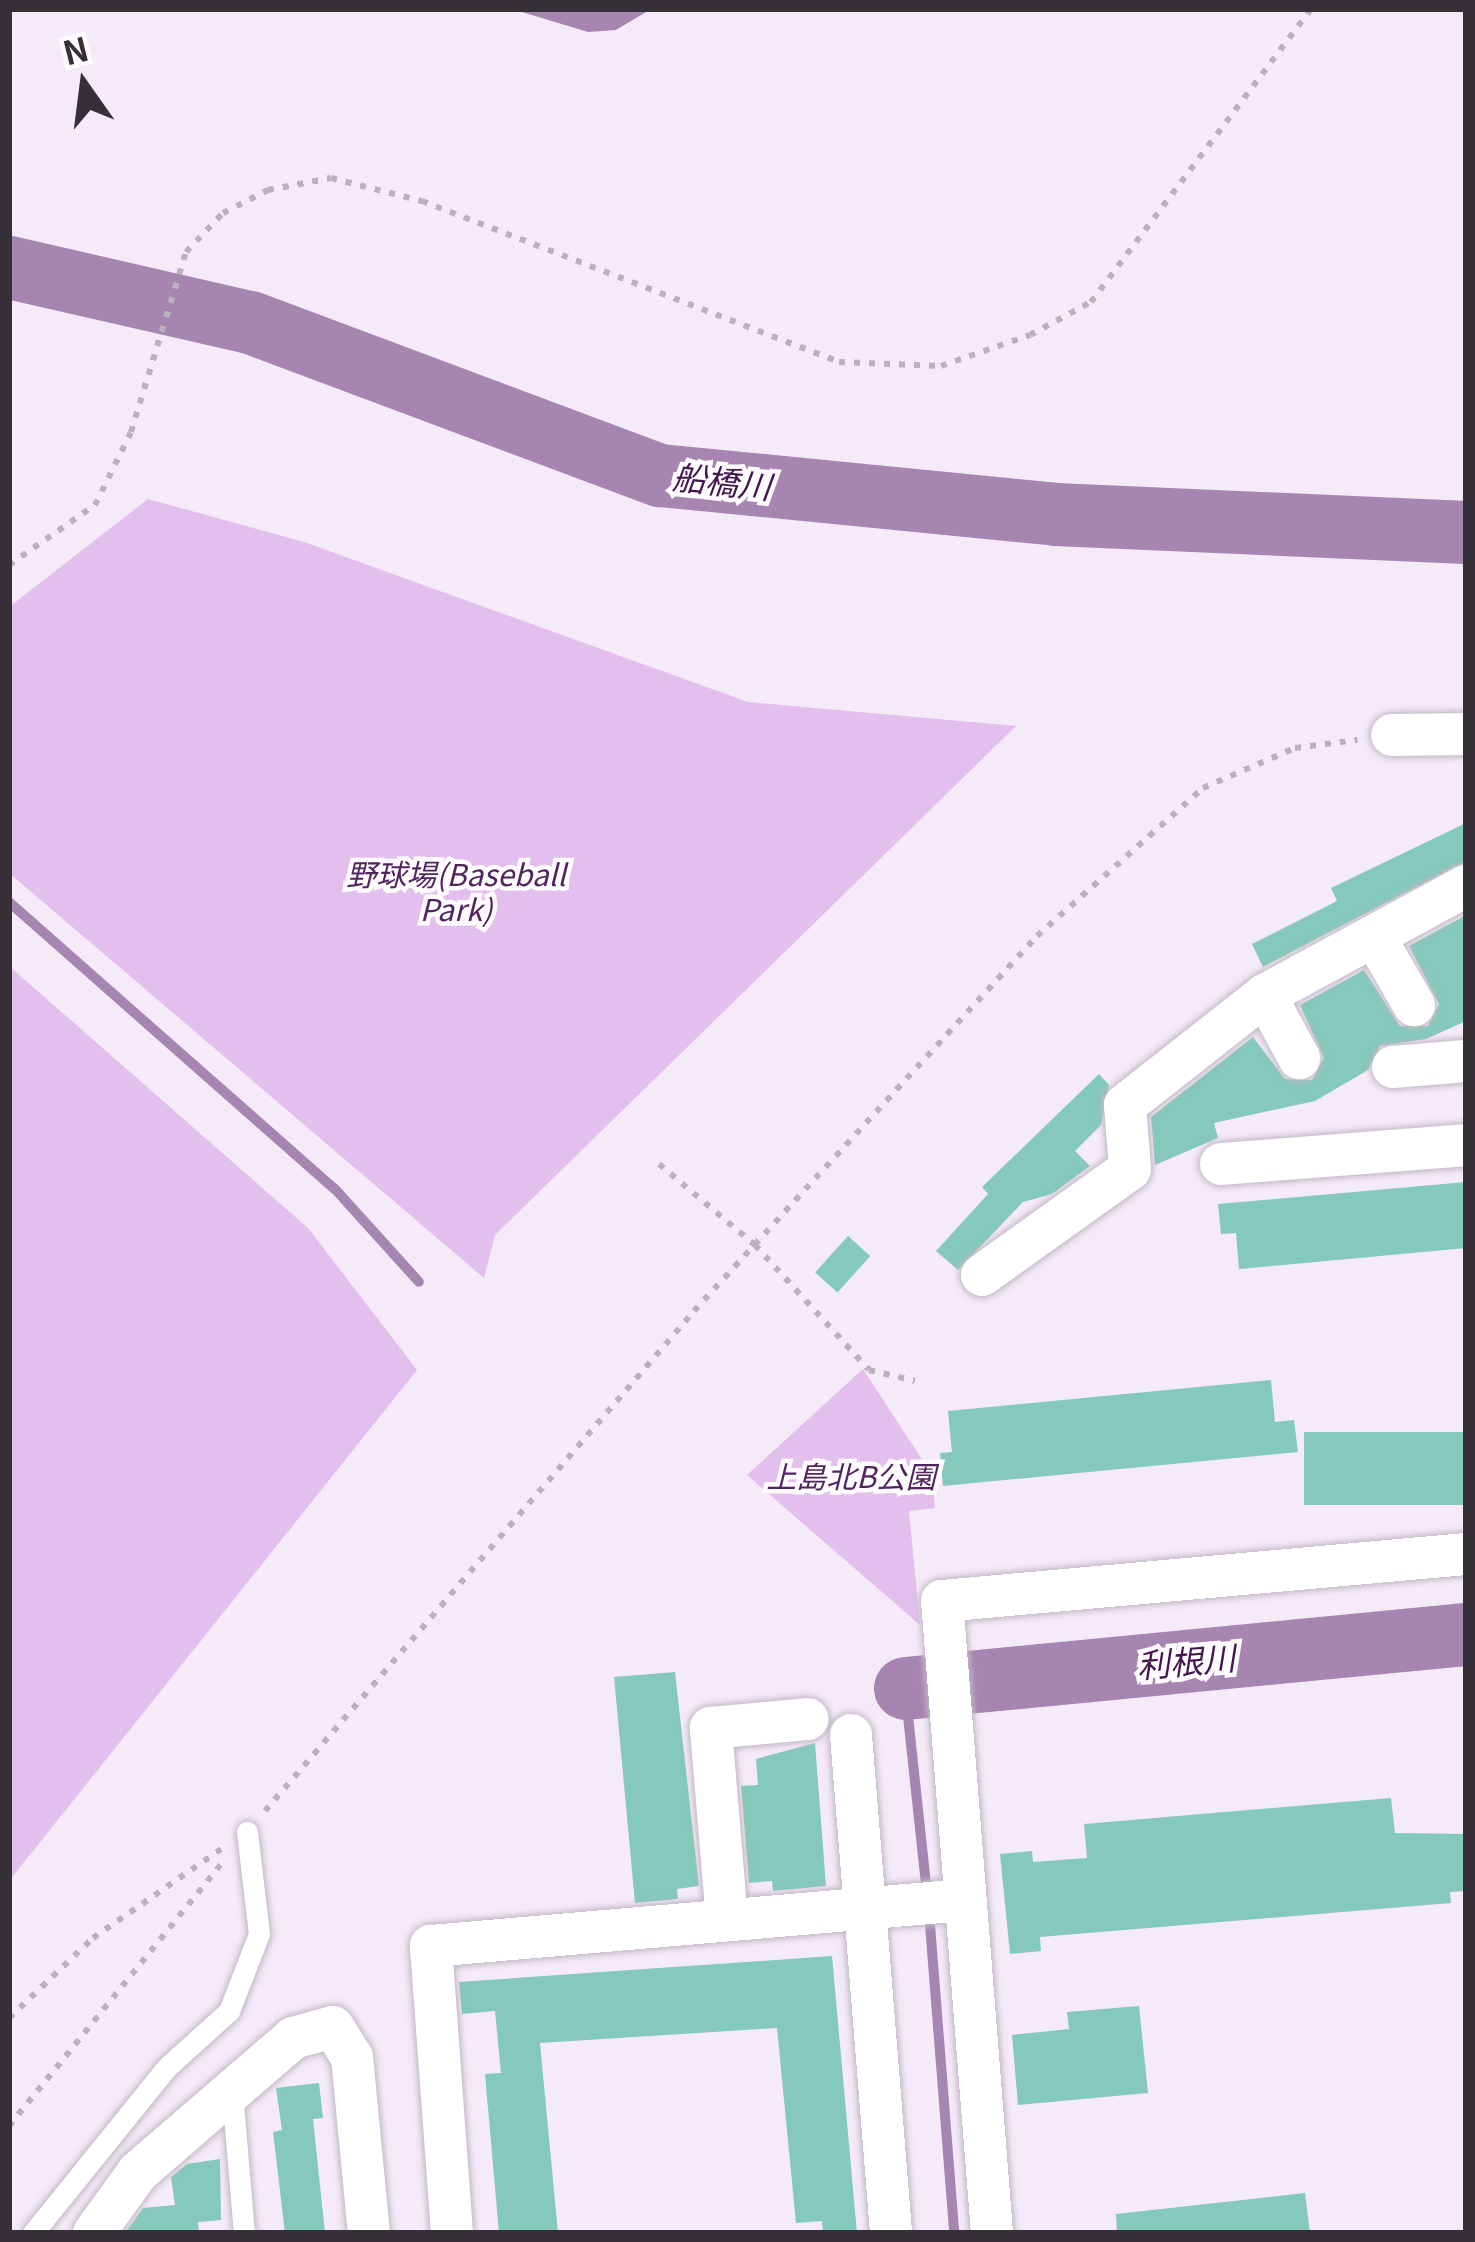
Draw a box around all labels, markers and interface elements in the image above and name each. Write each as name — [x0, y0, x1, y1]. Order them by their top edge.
text: N — [57, 23, 93, 75]
north arrow — [24, 24, 144, 144]
water label: 船橋川 — [671, 456, 773, 506]
park label: 野球場(Baseball Park) — [346, 855, 566, 926]
park label: 上島北B公園 — [766, 1457, 936, 1493]
water label: 利根川 — [1135, 1637, 1237, 1685]

